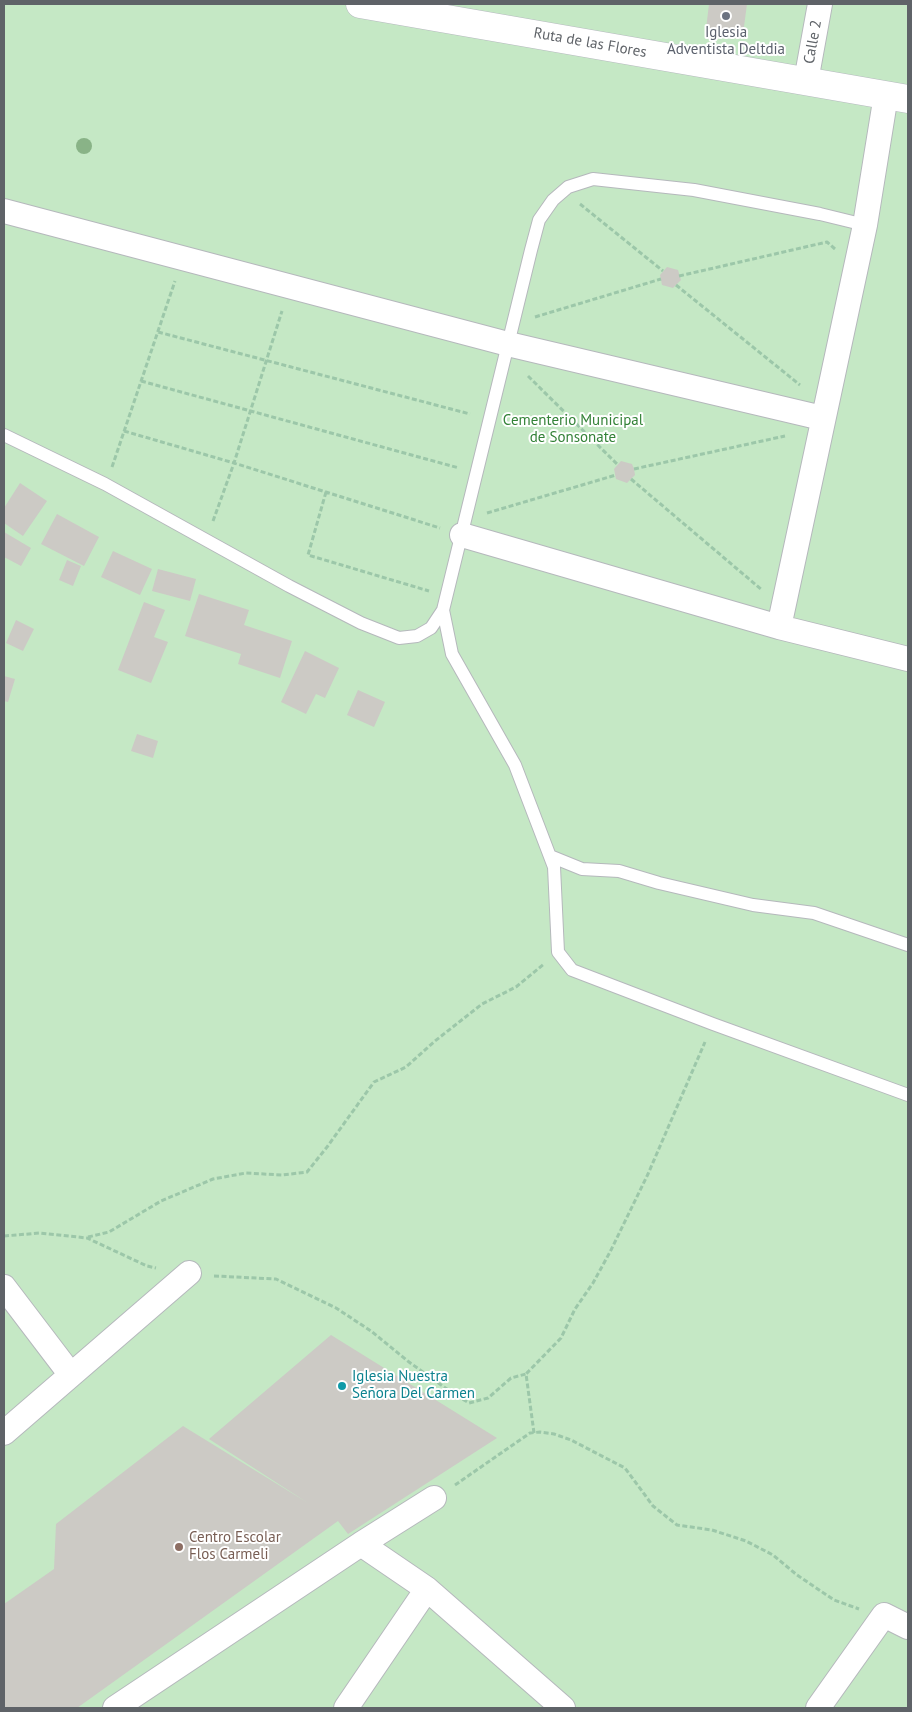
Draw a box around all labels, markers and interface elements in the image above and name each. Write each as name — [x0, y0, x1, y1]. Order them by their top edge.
marker: Iglesia Adventista Deltdia — [720, 10, 732, 22]
street label: Calle 2 — [800, 19, 826, 65]
street label: Ruta de las Flores — [532, 24, 648, 62]
place label: Iglesia Adventista Deltdia — [667, 24, 785, 59]
park label: Cementerio Municipal de Sonsonate — [503, 412, 643, 447]
place label: Iglesia Nuestra Señora Del Carmen — [352, 1368, 475, 1403]
marker: Iglesia Nuestra Señora Del Carmen — [336, 1380, 348, 1392]
place label: Centro Escolar Flos Carmeli — [189, 1529, 281, 1564]
marker: Centro Escolar Flos Carmeli — [173, 1541, 185, 1553]

